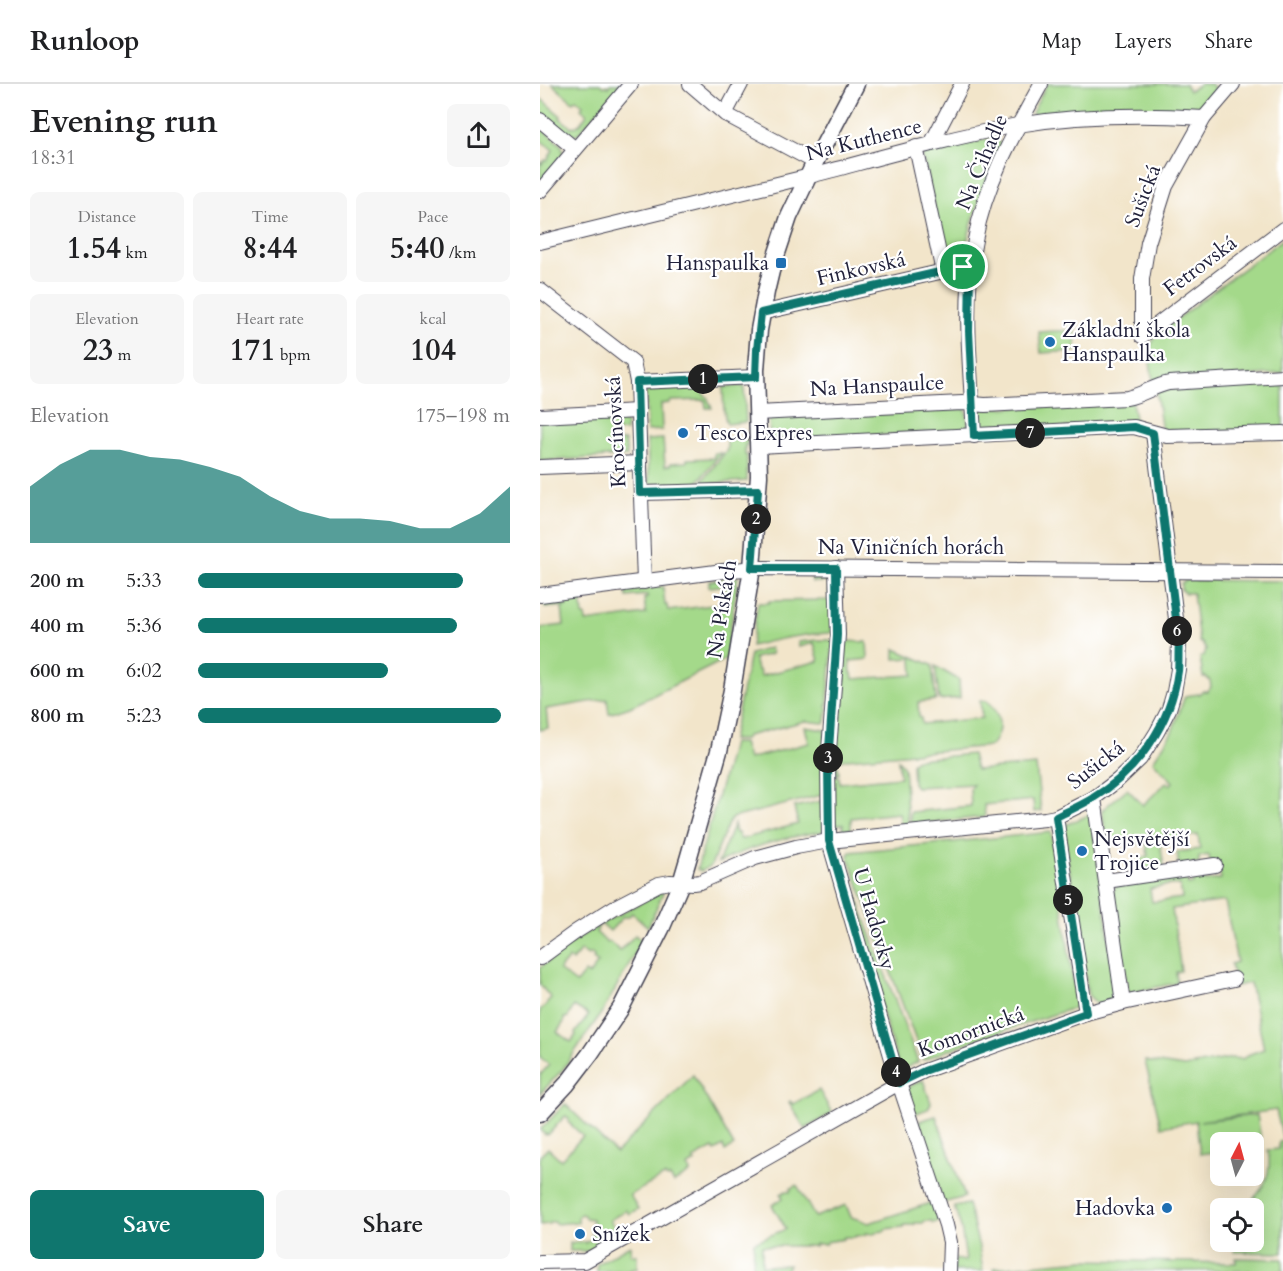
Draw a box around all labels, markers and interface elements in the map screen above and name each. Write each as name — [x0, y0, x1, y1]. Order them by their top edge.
text: Runloop — [30, 22, 140, 60]
text: Map — [1042, 27, 1082, 56]
text: Layers — [1115, 27, 1172, 56]
text: Share — [1205, 27, 1253, 56]
text: Evening run — [30, 99, 218, 144]
button: share — [447, 104, 510, 167]
street label: Na Čihadle — [948, 109, 1015, 214]
street label: Na Kuthence — [803, 112, 925, 168]
text: 18:31 — [30, 144, 76, 171]
street label: Sušická — [1118, 161, 1168, 231]
text: Distance — [78, 206, 136, 228]
text: Time — [251, 206, 289, 228]
text: Pace — [418, 206, 448, 228]
text: 1.54 — [66, 228, 121, 269]
text: 8:44 — [243, 228, 297, 269]
text: 5:40 — [390, 228, 445, 269]
street label: Fetrovská — [1157, 229, 1243, 303]
pin — [937, 241, 988, 292]
text: km — [121, 242, 148, 264]
text: /km — [445, 242, 476, 264]
street label: Finkovská — [814, 245, 908, 293]
place label: Hanspaulka — [666, 249, 769, 278]
icon: arrive — [946, 250, 979, 283]
marker: Hanspaulka — [774, 256, 788, 270]
text: Elevation — [75, 308, 139, 330]
text: Heart rate — [236, 308, 304, 330]
text: kcal — [420, 308, 446, 330]
place label: Základní škola Hanspaulka — [1062, 316, 1190, 369]
text: 23 — [83, 330, 113, 371]
text: 171 — [229, 330, 276, 371]
text: 104 — [410, 330, 456, 371]
marker: Základní škola Hanspaulka — [1043, 335, 1057, 349]
text: m — [113, 344, 131, 366]
text: bpm — [276, 344, 311, 366]
pin: 1 — [688, 364, 718, 394]
text: 1 — [699, 368, 707, 390]
street label: Na Hanspaulce — [809, 368, 945, 404]
street label: Krocínovská — [599, 376, 633, 488]
text: Elevation — [30, 402, 109, 429]
text: 175–198 m — [415, 402, 510, 429]
pin: 7 — [1015, 418, 1045, 448]
place label: Tesco Expres — [695, 419, 812, 448]
text: 7 — [1026, 422, 1034, 444]
marker: Tesco Expres — [676, 426, 690, 440]
pin: 2 — [741, 504, 771, 534]
text: 2 — [752, 508, 760, 530]
street label: Na Viničních horách — [818, 533, 1005, 562]
street label: Na Pískách — [700, 557, 744, 660]
text: 200 m — [30, 567, 85, 594]
text: 5:33 — [126, 567, 162, 594]
text: 400 m — [30, 612, 85, 639]
text: 5:36 — [126, 612, 162, 639]
pin: 6 — [1162, 616, 1192, 646]
text: 6 — [1173, 620, 1181, 642]
text: 600 m — [30, 657, 85, 684]
text: 6:02 — [126, 657, 162, 684]
text: 800 m — [30, 702, 85, 729]
text: 5:23 — [126, 702, 162, 729]
street label: Sušická — [1062, 734, 1130, 796]
pin: 3 — [813, 743, 843, 773]
text: 3 — [824, 747, 832, 769]
place label: Nejsvětější Trojice — [1094, 825, 1190, 878]
marker: Nejsvětější Trojice — [1075, 844, 1089, 858]
street label: U Hadovky — [846, 865, 902, 973]
pin: 5 — [1053, 885, 1083, 915]
text: 5 — [1064, 889, 1072, 911]
street label: Komornická — [914, 999, 1028, 1065]
pin: 4 — [881, 1057, 911, 1087]
text: 4 — [892, 1061, 900, 1083]
north arrow — [1210, 1132, 1264, 1186]
map controls — [1210, 1132, 1264, 1252]
button: Save — [30, 1190, 264, 1259]
button: Share — [276, 1190, 510, 1259]
place label: Hadovka — [1075, 1194, 1155, 1223]
button: locate — [1210, 1198, 1264, 1252]
marker: Hadovka — [1160, 1201, 1174, 1215]
place label: Snížek — [592, 1220, 651, 1249]
marker: Snížek — [573, 1227, 587, 1241]

